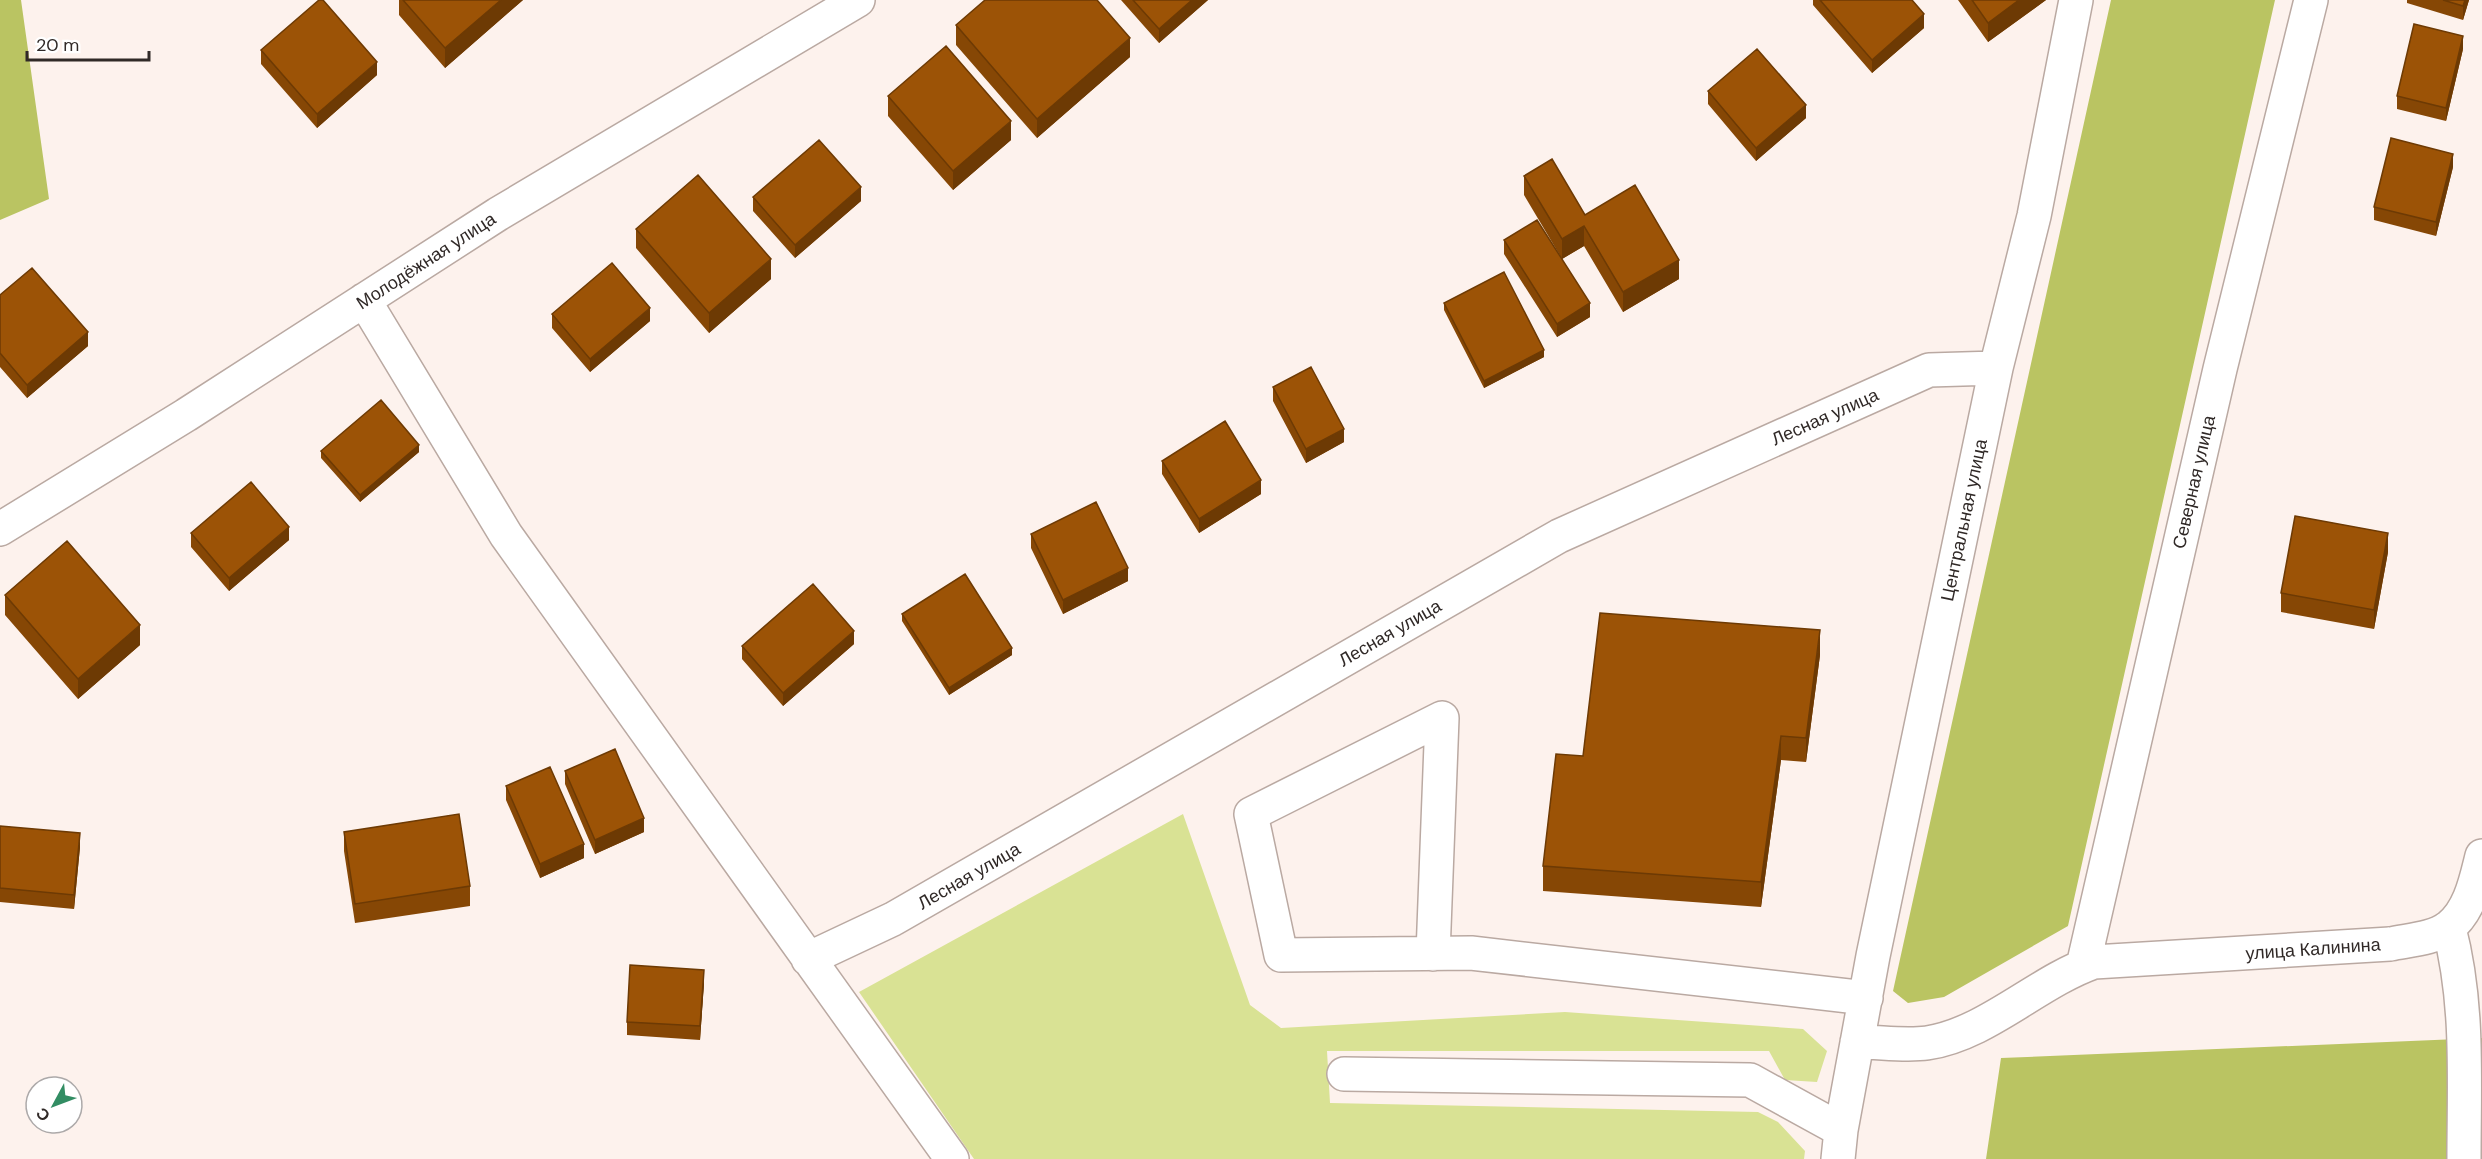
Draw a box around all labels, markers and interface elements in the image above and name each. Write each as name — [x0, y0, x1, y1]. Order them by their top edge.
scale bar — [27, 24, 148, 62]
text: 20 m — [36, 33, 79, 57]
street label: Молодёжная улица — [352, 206, 501, 315]
street label: Лесная улица — [1768, 382, 1883, 451]
street label: Северная улица — [2167, 412, 2221, 551]
street label: Центральная улица — [1935, 436, 1993, 603]
street label: Лесная улица — [1334, 593, 1447, 672]
street label: Лесная улица — [913, 836, 1026, 915]
street label: улица Калинина — [2245, 932, 2382, 966]
north arrow — [24, 1075, 84, 1135]
text: С — [31, 1103, 55, 1126]

